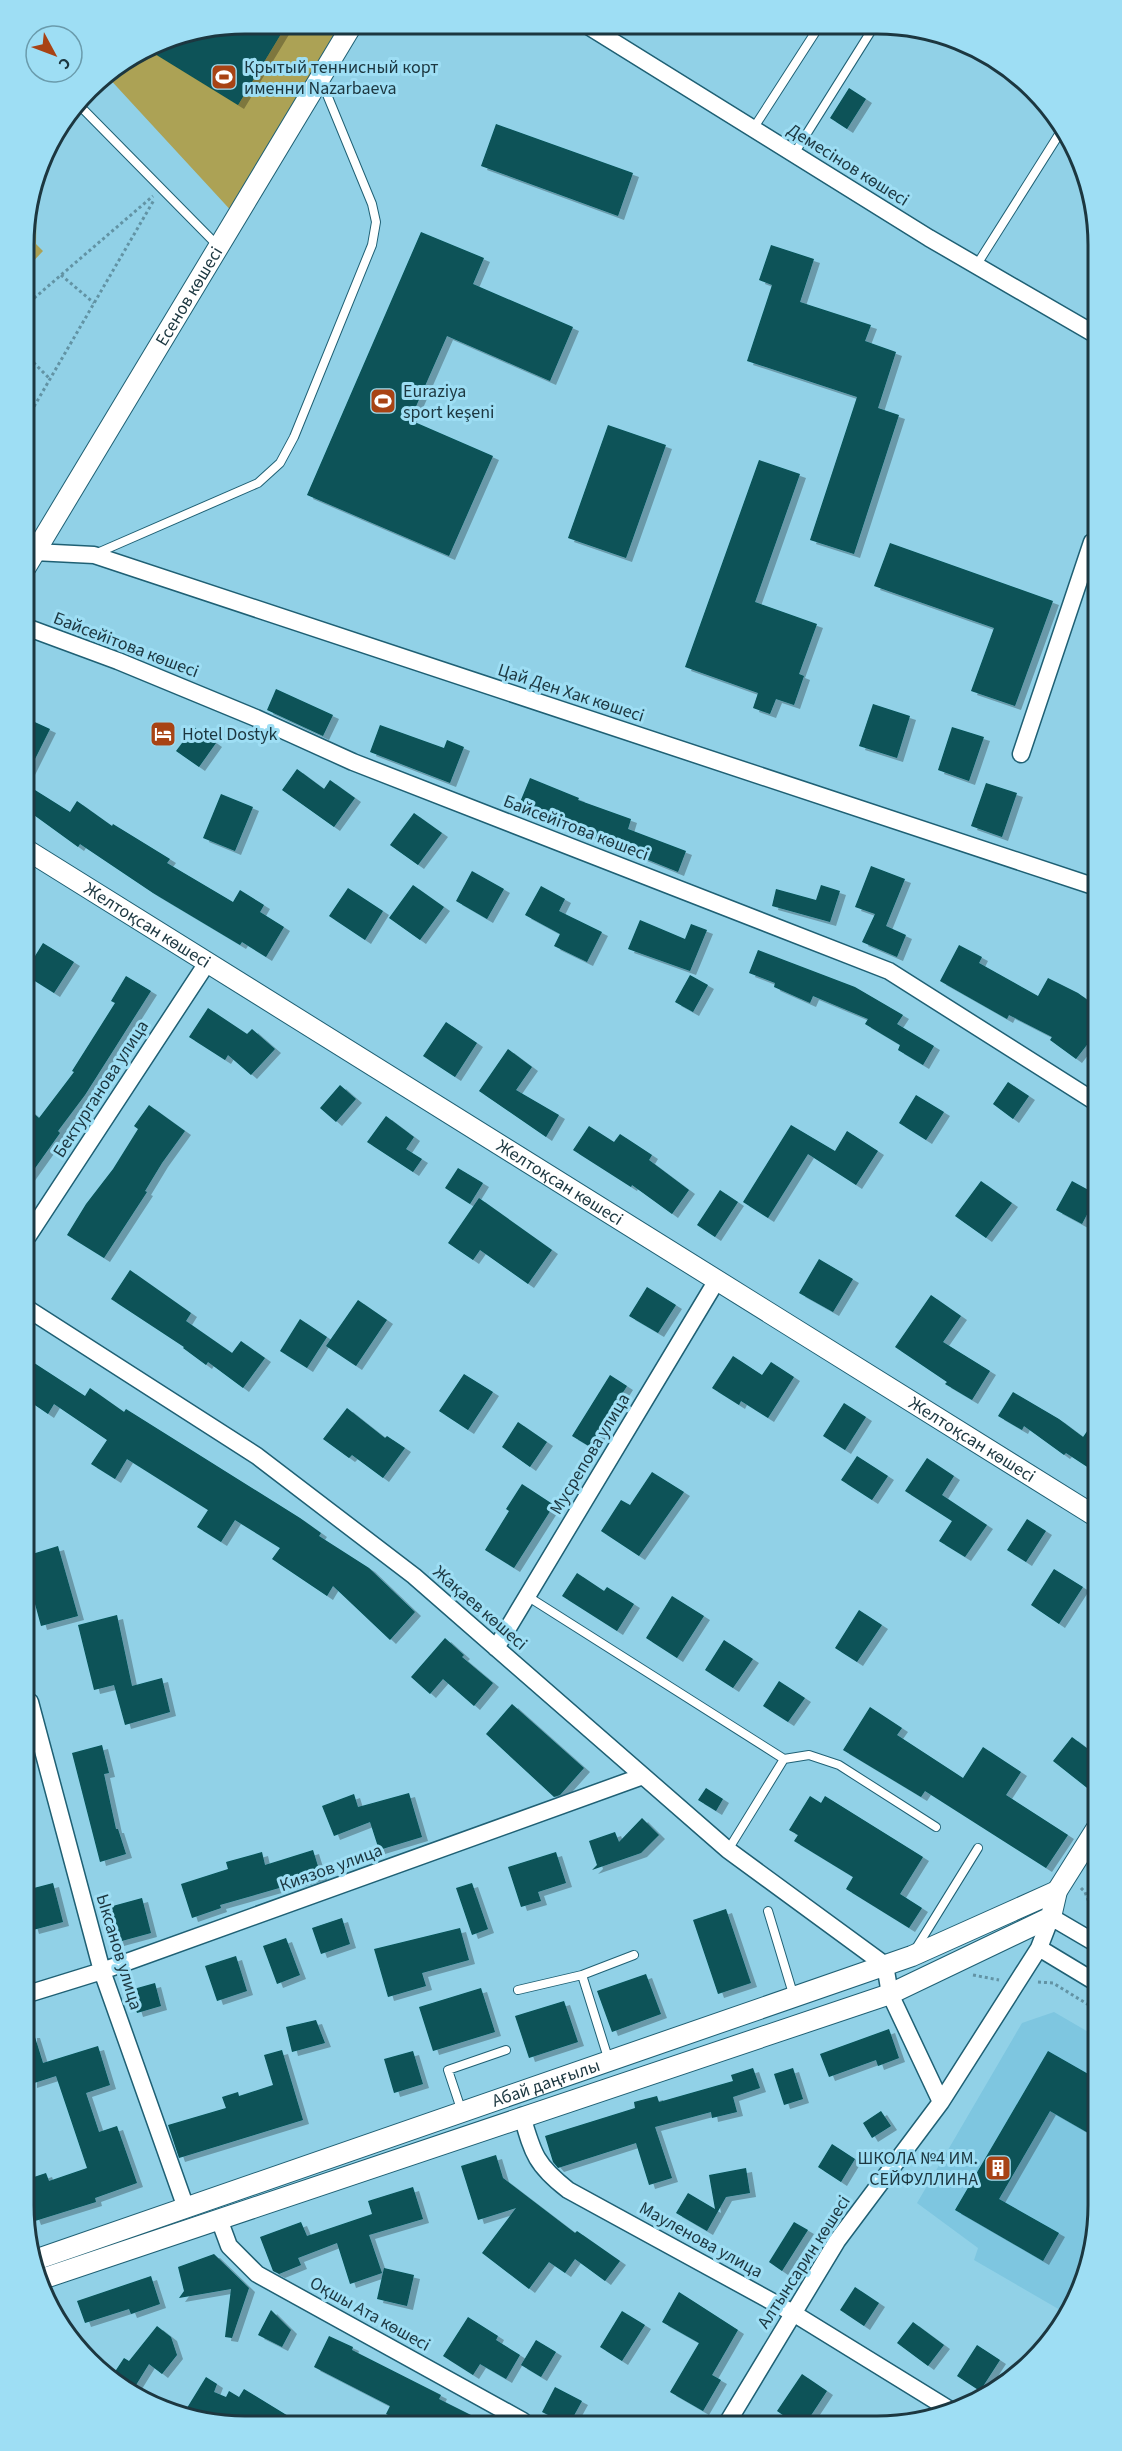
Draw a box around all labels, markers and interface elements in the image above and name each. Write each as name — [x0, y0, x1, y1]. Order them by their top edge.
north arrow — [24, 24, 84, 84]
text: С — [53, 52, 76, 74]
place label: Крытый теннисный корт именни Nazarbaeva — [244, 55, 439, 101]
sports icon: Крытый теннисный корт именни Nazarbaeva — [209, 62, 239, 92]
street label: Демесінов көшесі — [782, 117, 914, 213]
street label: Есенов көшесі — [149, 242, 228, 351]
place label: Euraziya sport keşeni — [403, 379, 494, 425]
sports icon: Euraziya sport keşeni — [368, 386, 398, 416]
street label: Байсейітова көшесі — [50, 606, 202, 684]
street label: Цай Ден Хак көшесі — [494, 657, 648, 729]
hotel icon: Hotel Dostyk — [148, 719, 178, 749]
place label: Hotel Dostyk — [182, 722, 278, 747]
street label: Байсейітова көшесі — [500, 789, 652, 867]
street label: Желтоқсан көшесі — [79, 876, 216, 974]
street label: Бектурганова улица — [47, 1015, 155, 1163]
street label: Желтоқсан көшесі — [492, 1133, 628, 1231]
street label: Мусрепова улица — [544, 1389, 636, 1519]
street label: Желтоқсан көшесі — [904, 1390, 1040, 1488]
street label: Жақаев көшесі — [427, 1560, 533, 1656]
street label: Киязов улица — [276, 1838, 386, 1898]
street label: Ыксанов улица — [90, 1891, 148, 2013]
street label: Абай даңғылы — [489, 2053, 603, 2113]
place label: ШКОЛА №4 ИМ. СЕЙФУЛЛИНА — [858, 2146, 978, 2192]
building icon: ШКОЛА №4 ИМ. СЕЙФУЛЛИНА — [983, 2153, 1013, 2183]
street label: Алтынсарин көшесі — [751, 2190, 857, 2334]
street label: Мауленова улица — [635, 2196, 767, 2284]
street label: Оқшы Ата көшесі — [305, 2271, 435, 2357]

